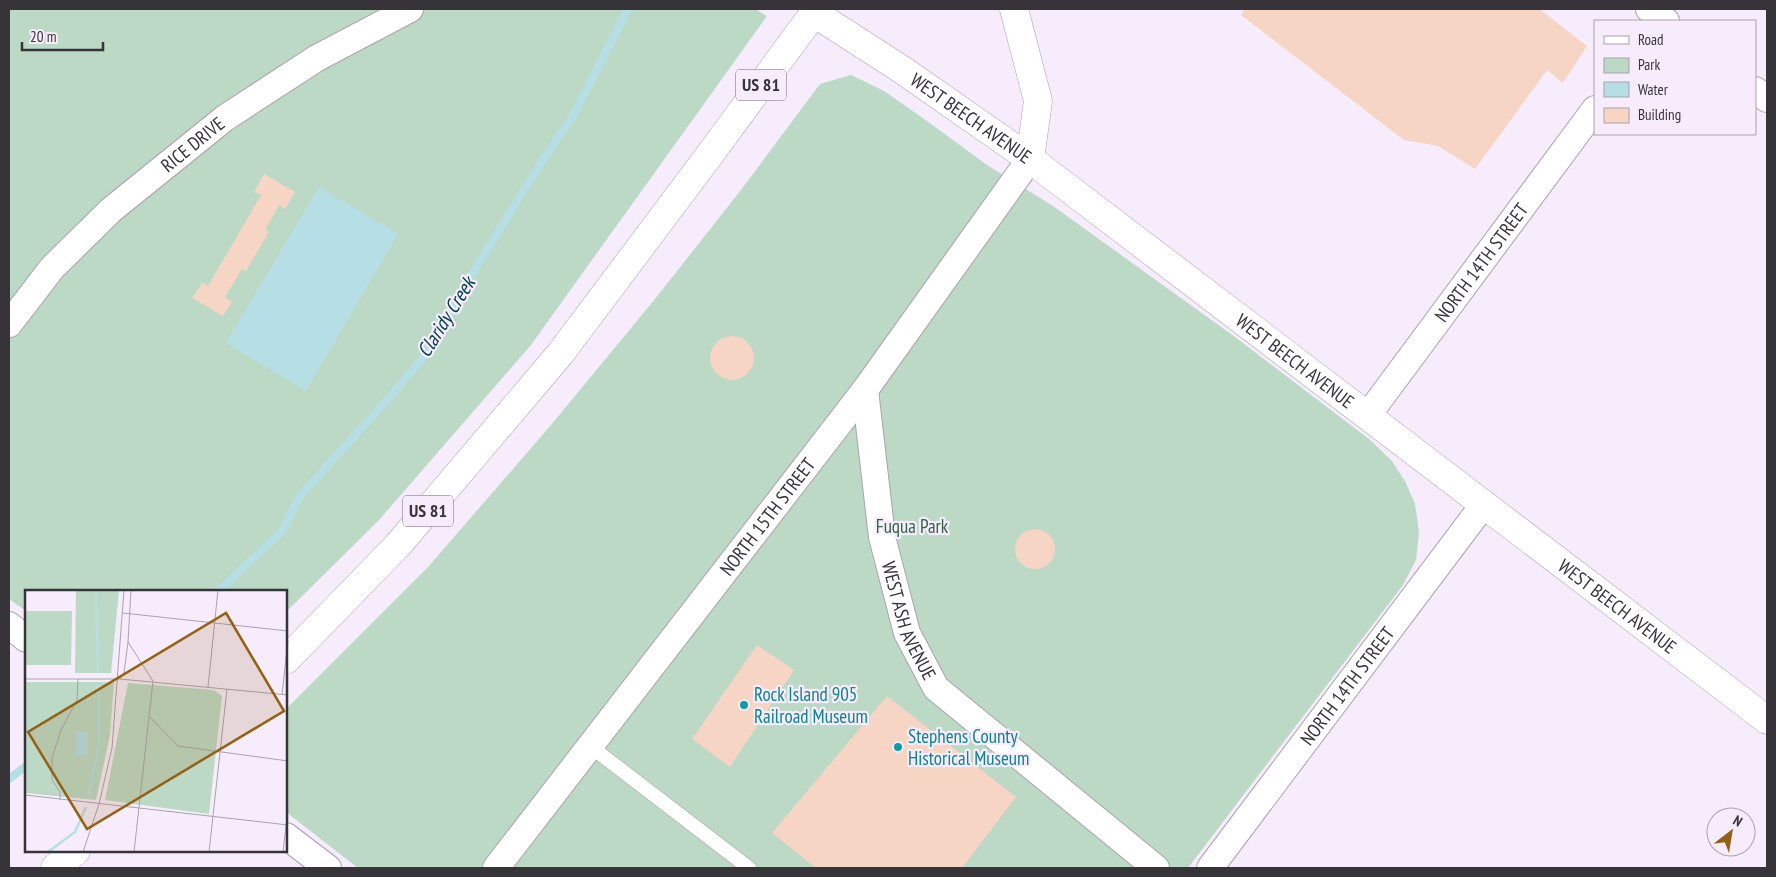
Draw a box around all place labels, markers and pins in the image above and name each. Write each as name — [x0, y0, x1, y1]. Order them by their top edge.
place label: Rock Island 905 Railroad Museum — [754, 682, 868, 728]
marker: Rock Island 905 Railroad Museum — [738, 699, 750, 711]
place label: Stephens County Historical Museum — [908, 724, 1029, 770]
marker: Stephens County Historical Museum — [892, 741, 904, 753]

